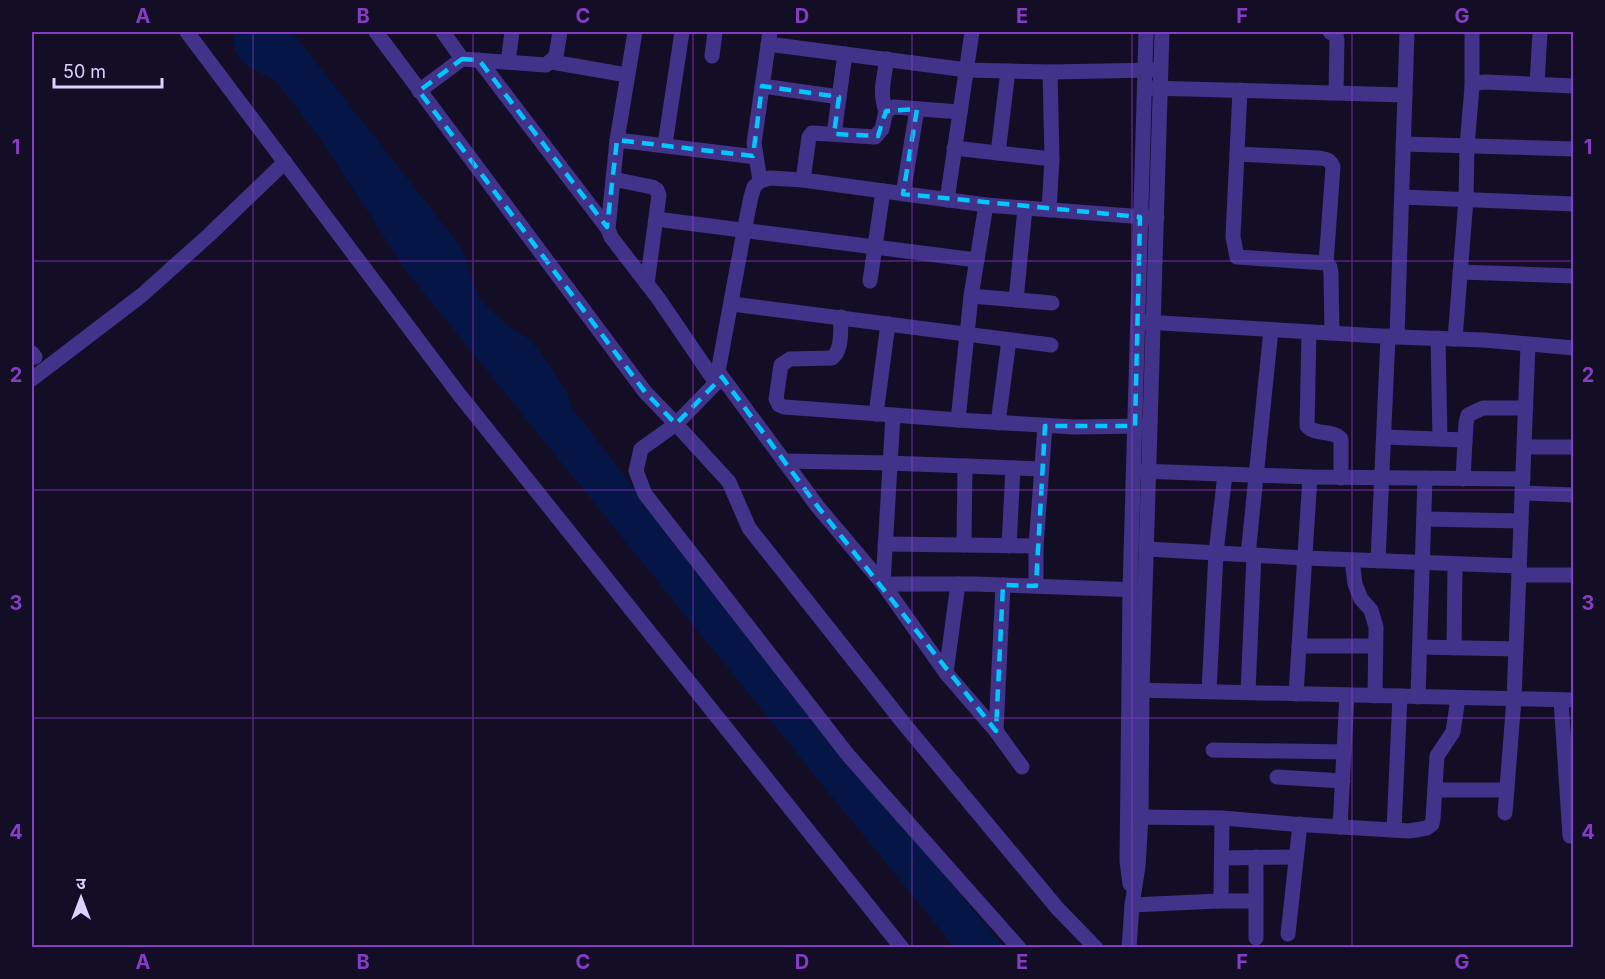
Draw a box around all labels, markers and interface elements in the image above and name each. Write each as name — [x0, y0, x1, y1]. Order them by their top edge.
text: A — [136, 4, 151, 28]
text: B — [356, 4, 370, 28]
text: C — [576, 4, 590, 28]
text: D — [795, 4, 809, 28]
text: E — [1016, 4, 1028, 28]
text: F — [1236, 4, 1248, 28]
text: G — [1454, 4, 1470, 28]
scale bar — [54, 51, 162, 89]
text: 50 m — [63, 61, 106, 82]
text: 1 — [12, 135, 20, 159]
text: 1 — [1584, 135, 1592, 159]
text: 2 — [10, 363, 22, 387]
text: 2 — [1582, 363, 1594, 387]
text: 3 — [10, 591, 22, 615]
text: 3 — [1582, 591, 1594, 615]
text: 4 — [9, 820, 23, 844]
text: 4 — [1581, 820, 1595, 844]
north arrow — [51, 868, 111, 928]
text: उ — [76, 873, 86, 893]
text: A — [136, 950, 151, 974]
text: B — [356, 950, 370, 974]
text: C — [576, 950, 590, 974]
text: D — [795, 950, 809, 974]
text: E — [1016, 950, 1028, 974]
text: F — [1236, 950, 1248, 974]
text: G — [1454, 950, 1470, 974]

